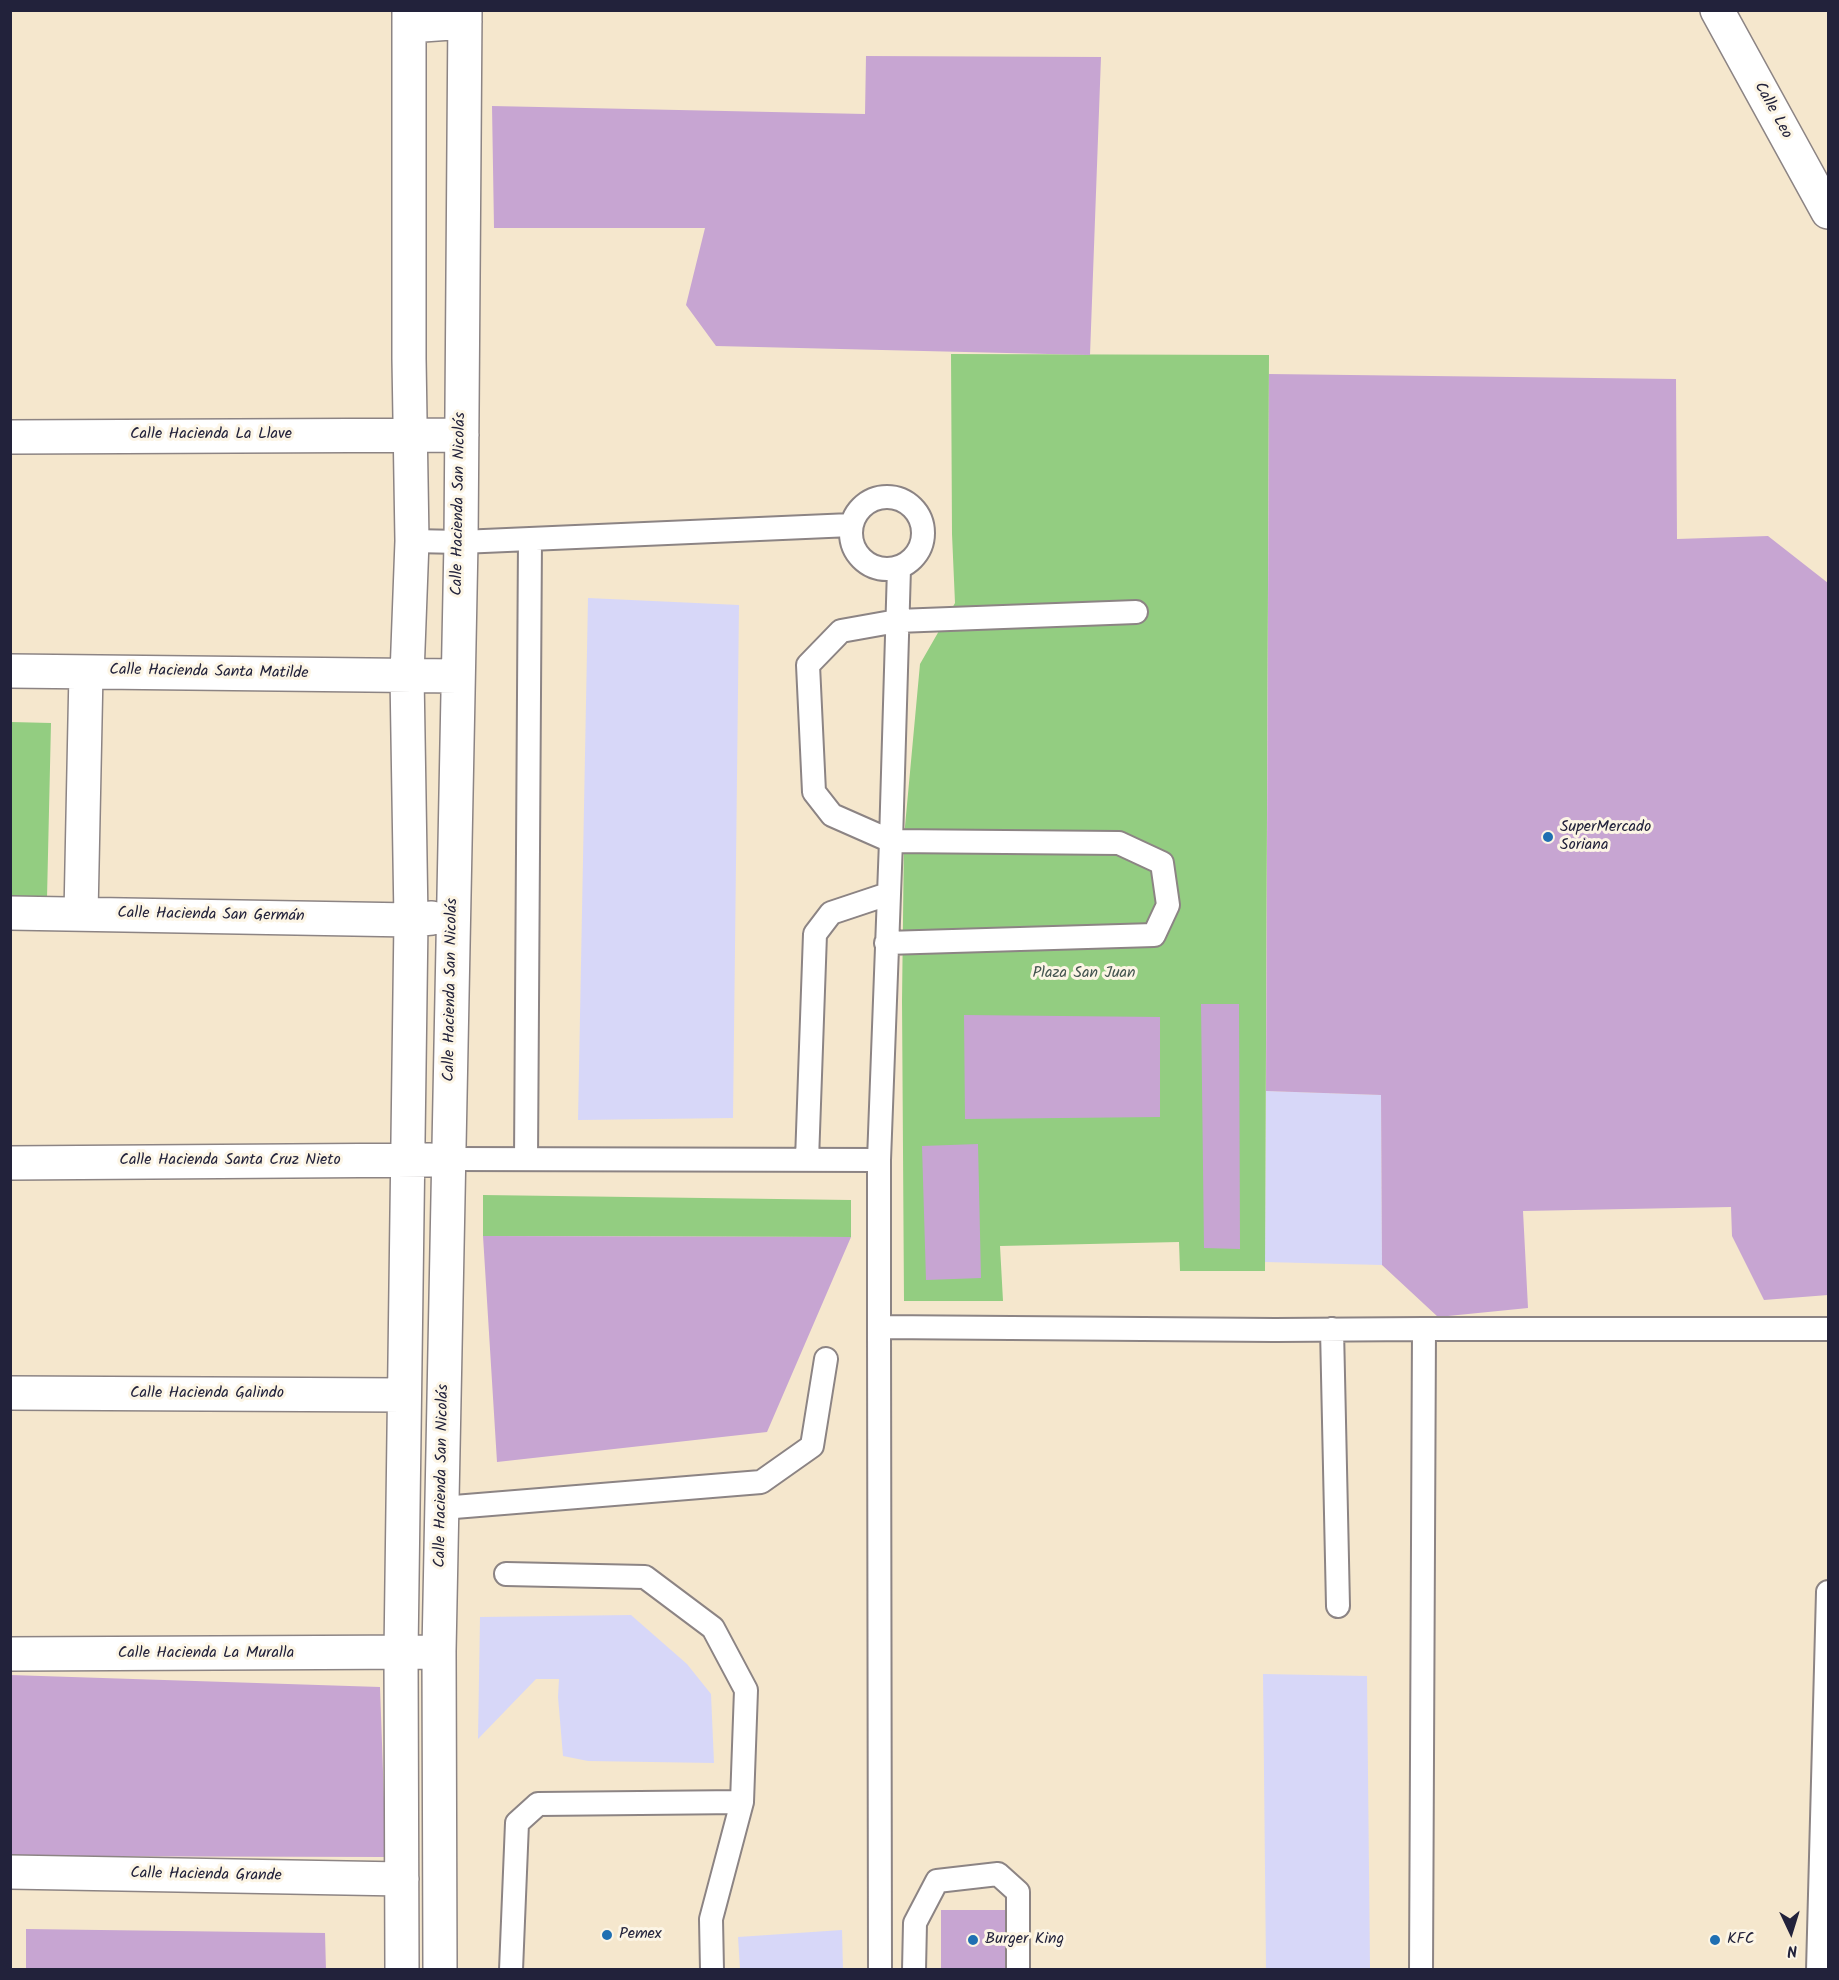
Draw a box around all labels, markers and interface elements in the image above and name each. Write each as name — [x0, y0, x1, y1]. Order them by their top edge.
street label: Calle Leo — [1749, 79, 1795, 143]
street label: Calle Hacienda San Nicolás — [449, 412, 471, 596]
street label: Calle Hacienda La Llave — [130, 425, 292, 445]
street label: Calle Hacienda Santa Matilde — [109, 662, 309, 684]
place label: SuperMercado Soriana — [1560, 818, 1651, 856]
marker: SuperMercado Soriana — [1541, 830, 1555, 844]
street label: Calle Hacienda San Nicolás — [441, 898, 463, 1082]
street label: Calle Hacienda San Germán — [117, 905, 305, 927]
park label: Plaza San Juan — [1032, 964, 1136, 984]
street label: Calle Hacienda Santa Cruz Nieto — [119, 1151, 341, 1171]
street label: Calle Hacienda Galindo — [130, 1384, 284, 1404]
street label: Calle Hacienda San Nicolás — [432, 1384, 454, 1568]
street label: Calle Hacienda La Muralla — [118, 1644, 294, 1664]
street label: Calle Hacienda Grande — [130, 1865, 282, 1887]
north arrow — [1761, 1902, 1821, 1962]
place label: Pemex — [619, 1925, 662, 1945]
marker: Pemex — [600, 1928, 614, 1942]
place label: Burger King — [985, 1930, 1064, 1950]
place label: KFC — [1727, 1930, 1754, 1950]
marker: Burger King — [966, 1933, 980, 1947]
marker: KFC — [1708, 1933, 1722, 1947]
text: N — [1786, 1938, 1798, 1963]

